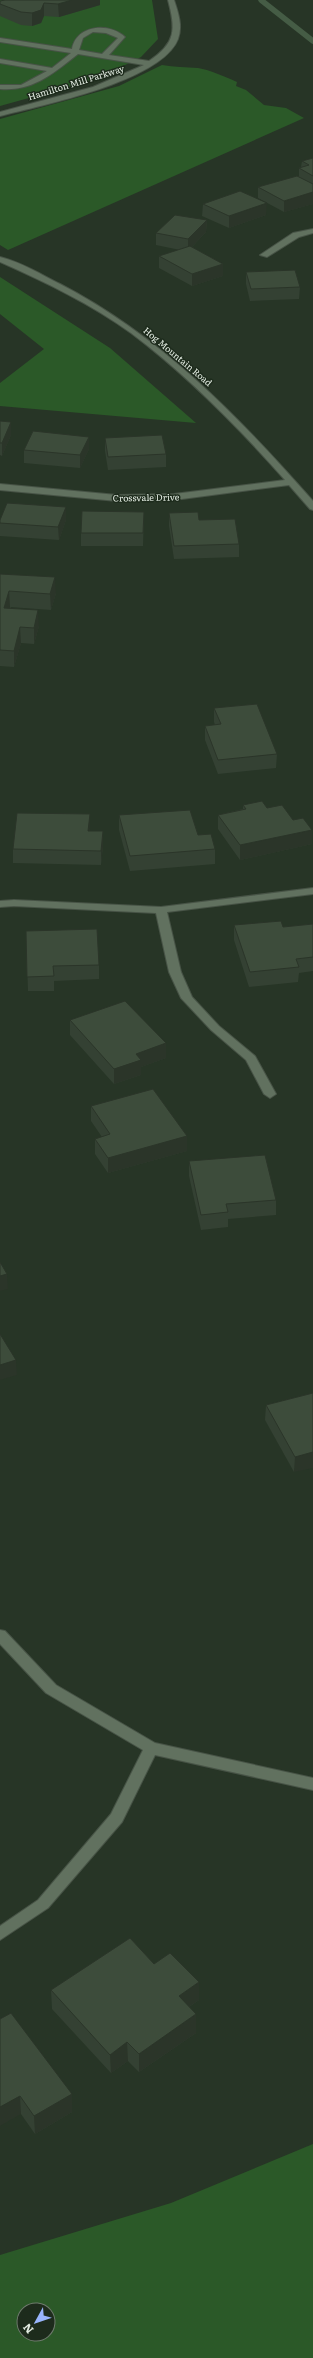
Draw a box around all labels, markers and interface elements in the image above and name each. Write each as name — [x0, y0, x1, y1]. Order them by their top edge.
street label: Hamilton Mill Parkway — [26, 60, 127, 103]
street label: Hog Mountain Road — [141, 323, 216, 389]
street label: Crossvale Drive — [113, 489, 180, 505]
north arrow — [16, 2302, 56, 2342]
text: N — [18, 2320, 37, 2338]

